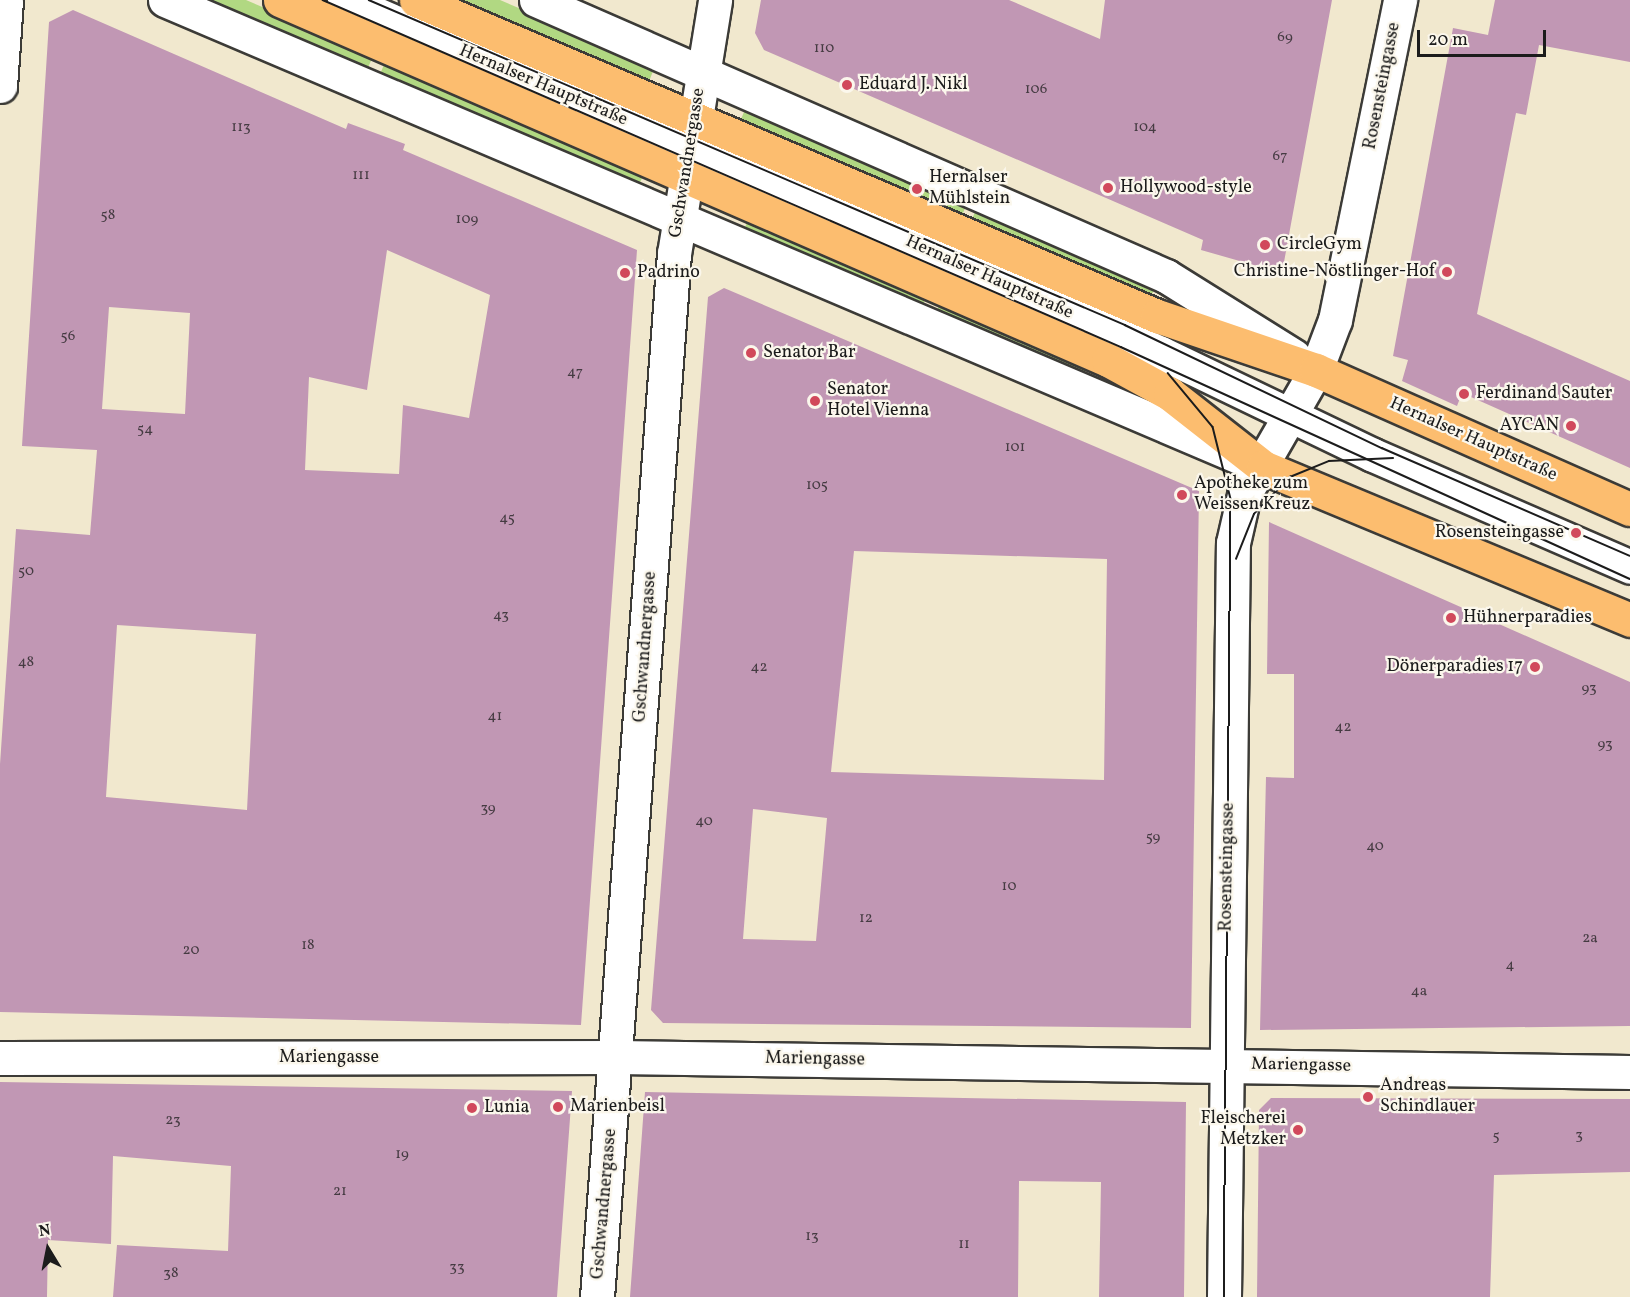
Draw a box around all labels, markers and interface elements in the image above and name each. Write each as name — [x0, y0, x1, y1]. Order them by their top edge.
scale bar — [1420, 18, 1549, 56]
street label: Rosensteingasse — [1360, 21, 1406, 151]
text: 20 m — [1428, 28, 1468, 53]
house number: 69 — [1277, 29, 1293, 47]
house number: 110 — [814, 40, 834, 58]
street label: Hernalser Hauptstraße — [455, 41, 631, 131]
place label: Eduard J. Nikl — [859, 74, 968, 96]
marker: Eduard J. Nikl — [840, 78, 854, 92]
house number: 106 — [1025, 81, 1047, 99]
street label: Gschwandnergasse — [666, 87, 710, 239]
house number: 113 — [231, 119, 251, 137]
house number: 104 — [1133, 119, 1157, 137]
house number: 67 — [1273, 148, 1287, 166]
house number: 111 — [352, 167, 370, 185]
place label: Hernalser Mühlstein — [929, 168, 1010, 210]
place label: Hollywood-style — [1120, 177, 1252, 199]
marker: Hollywood-style — [1101, 181, 1115, 195]
marker: Hernalser Mühlstein — [910, 182, 924, 196]
house number: 58 — [101, 207, 115, 225]
house number: 109 — [456, 211, 478, 229]
street label: Hernalser Hauptstraße — [902, 231, 1076, 325]
place label: CircleGym — [1277, 234, 1362, 256]
marker: CircleGym — [1258, 238, 1272, 252]
place label: Christine-Nöstlinger-Hof — [1234, 261, 1435, 283]
place label: Padrino — [637, 262, 700, 284]
marker: Christine-Nöstlinger-Hof — [1440, 265, 1454, 279]
marker: Padrino — [618, 266, 632, 280]
house number: 56 — [61, 328, 75, 346]
place label: Senator Bar — [763, 342, 855, 364]
marker: Senator Bar — [744, 346, 758, 360]
house number: 47 — [567, 364, 583, 382]
place label: Senator Hotel Vienna — [827, 380, 930, 422]
place label: Ferdinand Sauter — [1476, 383, 1612, 405]
marker: Ferdinand Sauter — [1457, 387, 1471, 401]
street label: Hernalser Hauptstraße — [1386, 393, 1560, 487]
marker: Senator Hotel Vienna — [808, 394, 822, 408]
place label: AYCAN — [1500, 415, 1559, 437]
marker: AYCAN — [1564, 419, 1578, 433]
house number: 54 — [137, 421, 153, 439]
house number: 101 — [1005, 439, 1025, 457]
place label: Apotheke zum Weissen Kreuz — [1194, 474, 1310, 516]
house number: 105 — [806, 477, 828, 495]
marker: Apotheke zum Weissen Kreuz — [1175, 488, 1189, 502]
house number: 45 — [499, 510, 515, 528]
place label: Rosensteingasse — [1435, 522, 1564, 544]
marker: Rosensteingasse — [1569, 526, 1583, 540]
house number: 50 — [18, 563, 34, 581]
street label: Gschwandnergasse — [630, 571, 662, 723]
house number: 43 — [493, 607, 509, 625]
place label: Hühnerparadies — [1463, 607, 1592, 629]
marker: Hühnerparadies — [1444, 611, 1458, 625]
house number: 48 — [18, 654, 34, 672]
place label: Dönerparadies 17 — [1387, 656, 1523, 678]
house number: 42 — [750, 659, 768, 677]
marker: Dönerparadies 17 — [1528, 660, 1542, 674]
house number: 93 — [1581, 680, 1597, 698]
house number: 41 — [488, 708, 502, 726]
house number: 42 — [1334, 719, 1352, 737]
house number: 93 — [1597, 736, 1613, 754]
house number: 39 — [480, 800, 496, 818]
street label: Rosensteingasse — [1216, 802, 1240, 932]
house number: 40 — [695, 813, 713, 831]
house number: 59 — [1146, 829, 1160, 847]
house number: 40 — [1366, 838, 1384, 856]
house number: 10 — [1002, 878, 1016, 896]
house number: 12 — [859, 910, 873, 928]
house number: 2a — [1582, 930, 1598, 948]
house number: 18 — [301, 937, 315, 955]
house number: 20 — [183, 942, 199, 960]
house number: 4 — [1506, 957, 1514, 975]
house number: 4a — [1411, 983, 1427, 1001]
street label: Mariengasse — [279, 1047, 379, 1069]
street label: Mariengasse — [765, 1048, 865, 1072]
street label: Mariengasse — [1251, 1054, 1351, 1078]
place label: Andreas Schindlauer — [1380, 1076, 1475, 1118]
marker: Andreas Schindlauer — [1361, 1090, 1375, 1104]
place label: Marienbeisl — [570, 1096, 665, 1118]
place label: Lunia — [484, 1097, 529, 1119]
marker: Marienbeisl — [551, 1100, 565, 1114]
marker: Lunia — [465, 1101, 479, 1115]
place label: Fleischerei Metzker — [1201, 1109, 1286, 1152]
house number: 23 — [165, 1112, 181, 1130]
marker: Fleischerei Metzker — [1291, 1123, 1305, 1137]
house number: 3 — [1575, 1127, 1583, 1145]
street label: Gschwandnergasse — [588, 1128, 622, 1280]
house number: 5 — [1492, 1128, 1500, 1146]
house number: 19 — [395, 1146, 409, 1164]
house number: 21 — [333, 1183, 347, 1201]
north arrow — [18, 1219, 78, 1279]
text: N — [37, 1219, 53, 1243]
house number: 13 — [805, 1228, 819, 1246]
house number: 11 — [958, 1236, 970, 1254]
house number: 33 — [449, 1259, 465, 1277]
house number: 38 — [163, 1265, 179, 1283]

